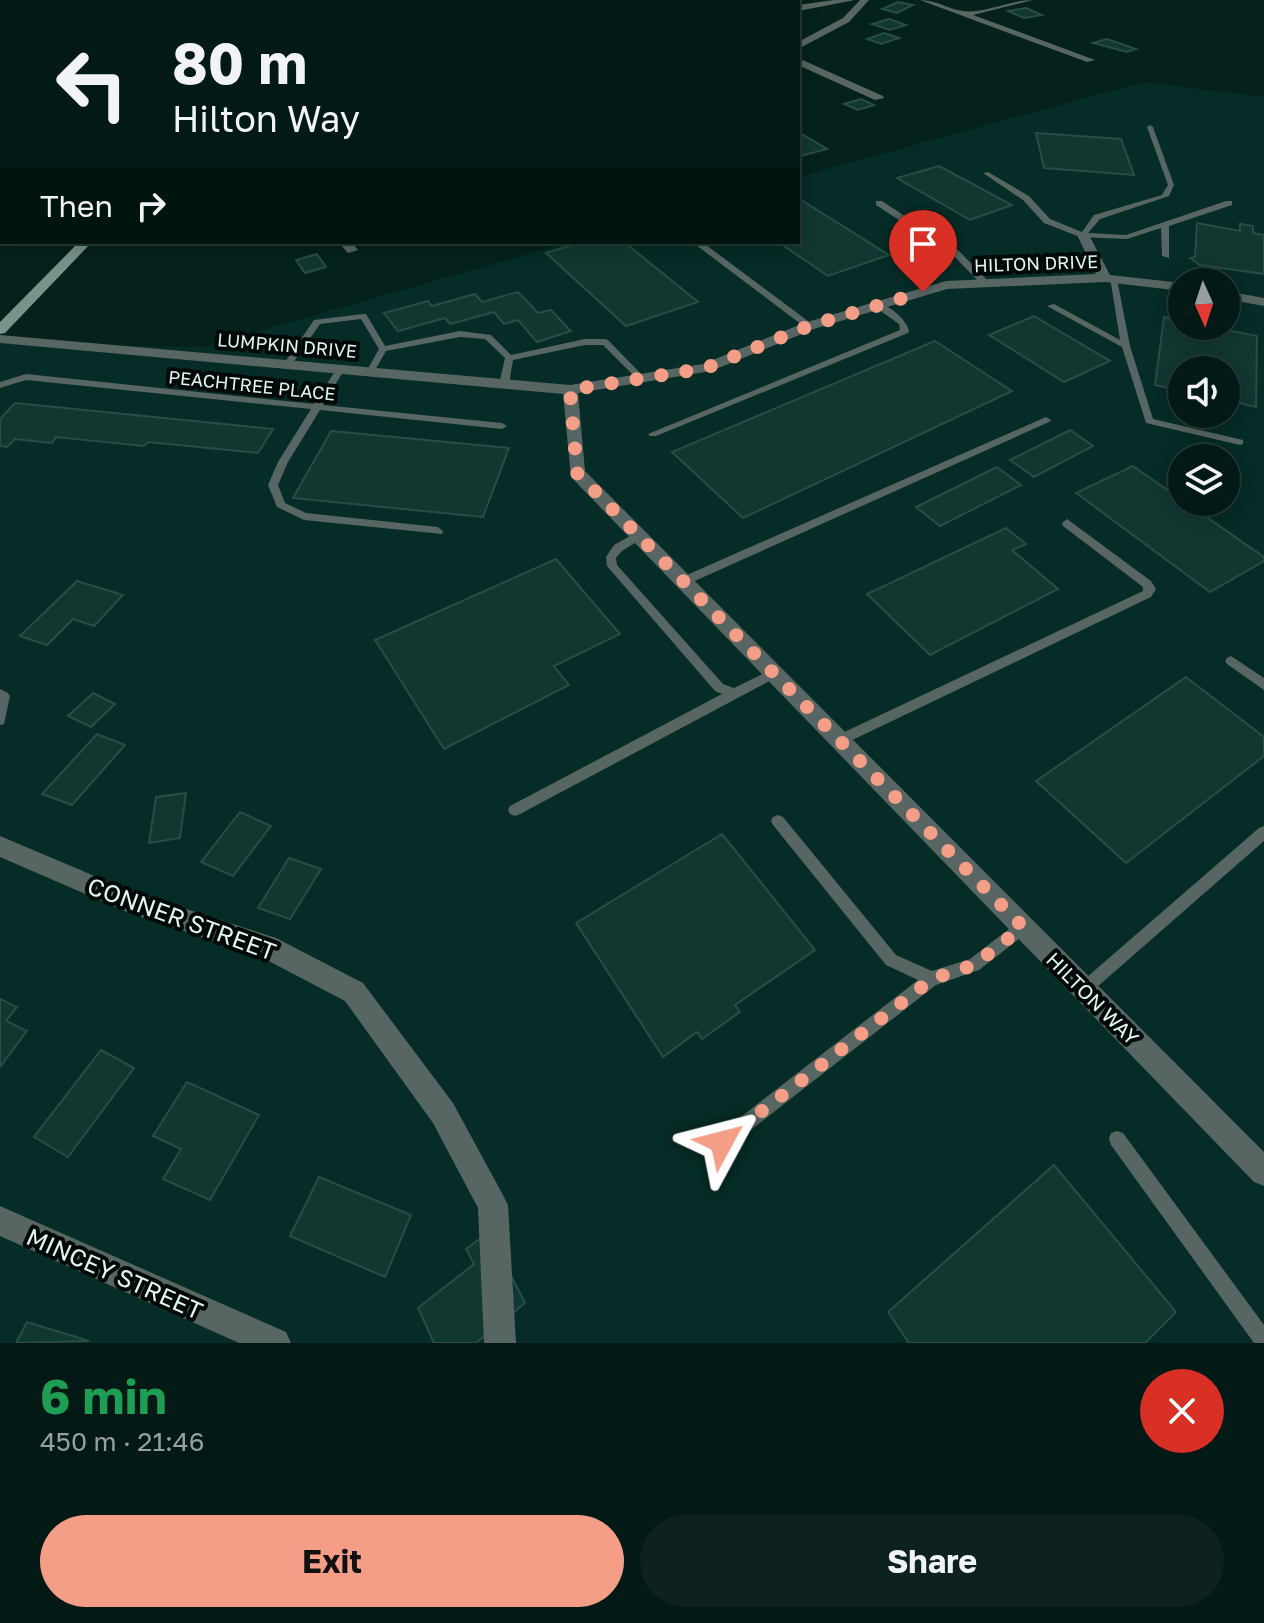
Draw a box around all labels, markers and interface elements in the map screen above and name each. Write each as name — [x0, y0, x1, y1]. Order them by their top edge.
text: 80 m — [172, 29, 307, 96]
icon: left — [40, 32, 144, 136]
text: Hilton Way — [172, 97, 360, 140]
icon: right — [129, 184, 173, 228]
text: Then — [40, 188, 113, 224]
pin — [889, 210, 957, 292]
icon: arrive — [901, 222, 945, 266]
street label: HILTON DRIVE — [974, 250, 1098, 276]
north arrow — [1168, 268, 1240, 340]
map controls — [1168, 268, 1240, 516]
street label: LUMPKIN DRIVE — [216, 328, 358, 362]
button: sound — [1168, 356, 1240, 428]
street label: PEACHTREE PLACE — [167, 365, 337, 405]
button: layers — [1168, 444, 1240, 516]
street label: CONNER STREET — [84, 870, 280, 966]
street label: HILTON WAY — [1042, 947, 1144, 1049]
position arrow — [680, 1100, 764, 1184]
street label: MINCEY STREET — [22, 1221, 208, 1325]
text: 6 min — [40, 1367, 167, 1425]
button: close — [1140, 1369, 1224, 1453]
text: 450 m · 21:46 — [40, 1426, 204, 1457]
button: Exit — [40, 1515, 624, 1607]
button: Share — [640, 1515, 1224, 1607]

